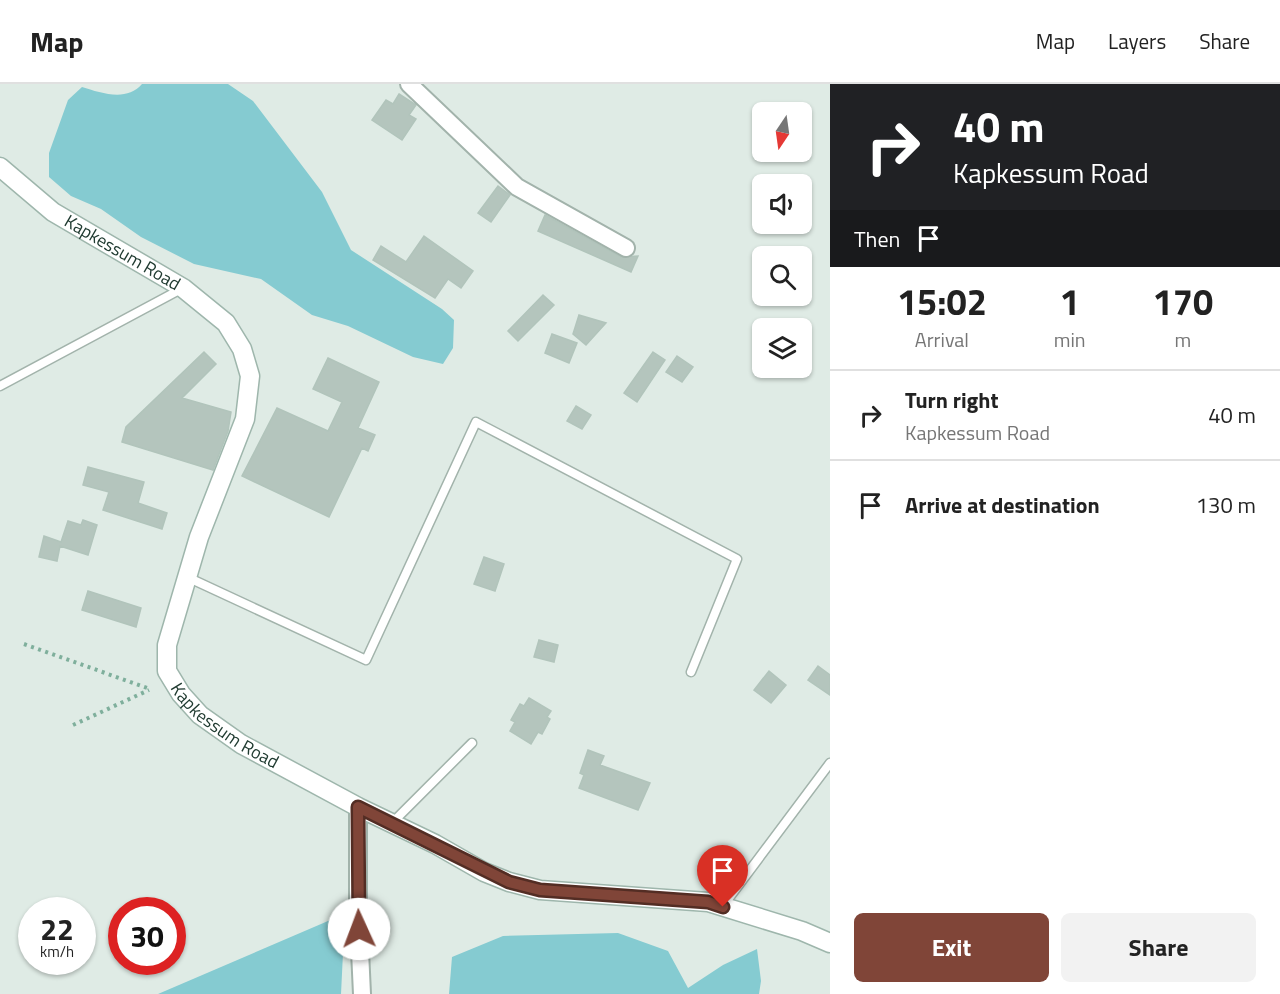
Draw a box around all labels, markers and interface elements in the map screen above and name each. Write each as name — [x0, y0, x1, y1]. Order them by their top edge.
text: Map — [30, 20, 84, 63]
text: Map — [1036, 25, 1075, 57]
text: Layers — [1108, 25, 1166, 57]
text: Share — [1199, 25, 1250, 57]
text: 40 m — [953, 94, 1045, 158]
north arrow — [752, 102, 812, 162]
map controls — [752, 102, 812, 378]
icon: right — [854, 108, 932, 186]
text: Kapkessum Road — [953, 152, 1149, 193]
button: sound — [752, 174, 812, 234]
street label: Kapkessum Road — [60, 208, 186, 297]
text: Then — [854, 222, 900, 256]
icon: arrive — [912, 222, 945, 255]
button: search — [752, 246, 812, 306]
text: 15:02 — [897, 274, 987, 329]
text: 1 — [1060, 274, 1080, 329]
text: 170 — [1153, 274, 1213, 329]
button: layers — [752, 318, 812, 378]
text: Arrival — [915, 324, 969, 355]
text: min — [1054, 324, 1086, 355]
text: m — [1174, 324, 1191, 355]
text: Turn right — [905, 383, 999, 417]
text: 40 m — [1208, 398, 1256, 432]
icon: right — [854, 399, 887, 432]
text: Kapkessum Road — [905, 417, 1050, 448]
text: Arrive at destination — [905, 488, 1100, 522]
text: 130 m — [1196, 488, 1256, 522]
icon: arrive — [854, 489, 887, 522]
street label: Kapkessum Road — [164, 677, 284, 775]
pin — [697, 845, 748, 907]
icon: arrive — [706, 854, 739, 887]
speed limit sign: 30 — [108, 897, 186, 975]
position arrow — [327, 897, 391, 961]
text: 22 — [40, 906, 74, 952]
button: Exit — [854, 913, 1049, 982]
button: Share — [1061, 913, 1256, 982]
text: km/h — [40, 940, 74, 963]

